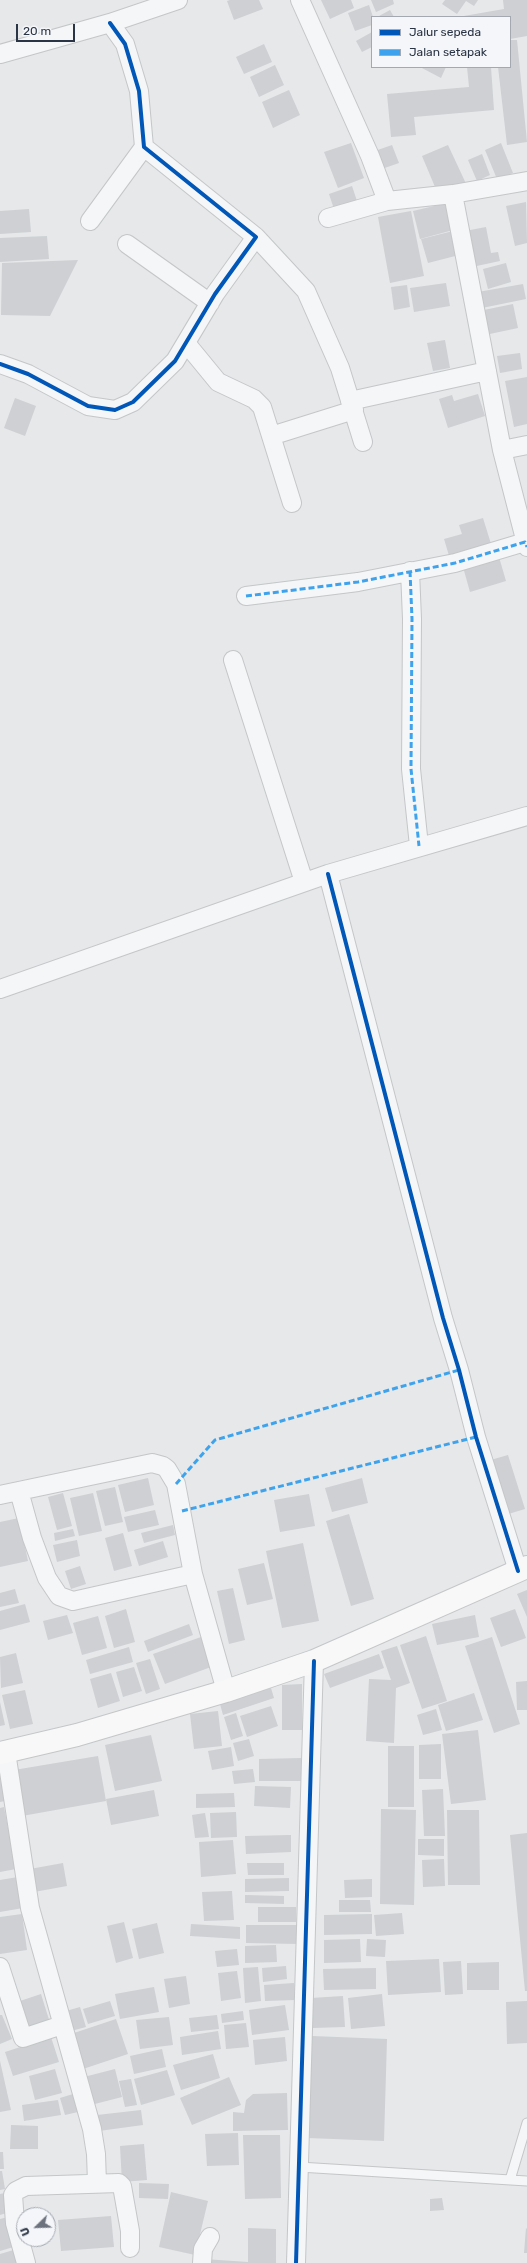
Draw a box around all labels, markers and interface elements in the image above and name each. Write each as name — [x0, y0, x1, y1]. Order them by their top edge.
scale bar — [18, 16, 77, 42]
legend — [371, 16, 511, 68]
text: 20 m — [23, 24, 51, 38]
text: Jalur sepeda — [409, 25, 481, 39]
text: Jalan setapak — [409, 45, 487, 59]
north arrow — [16, 2207, 56, 2247]
text: U — [18, 2225, 33, 2238]

